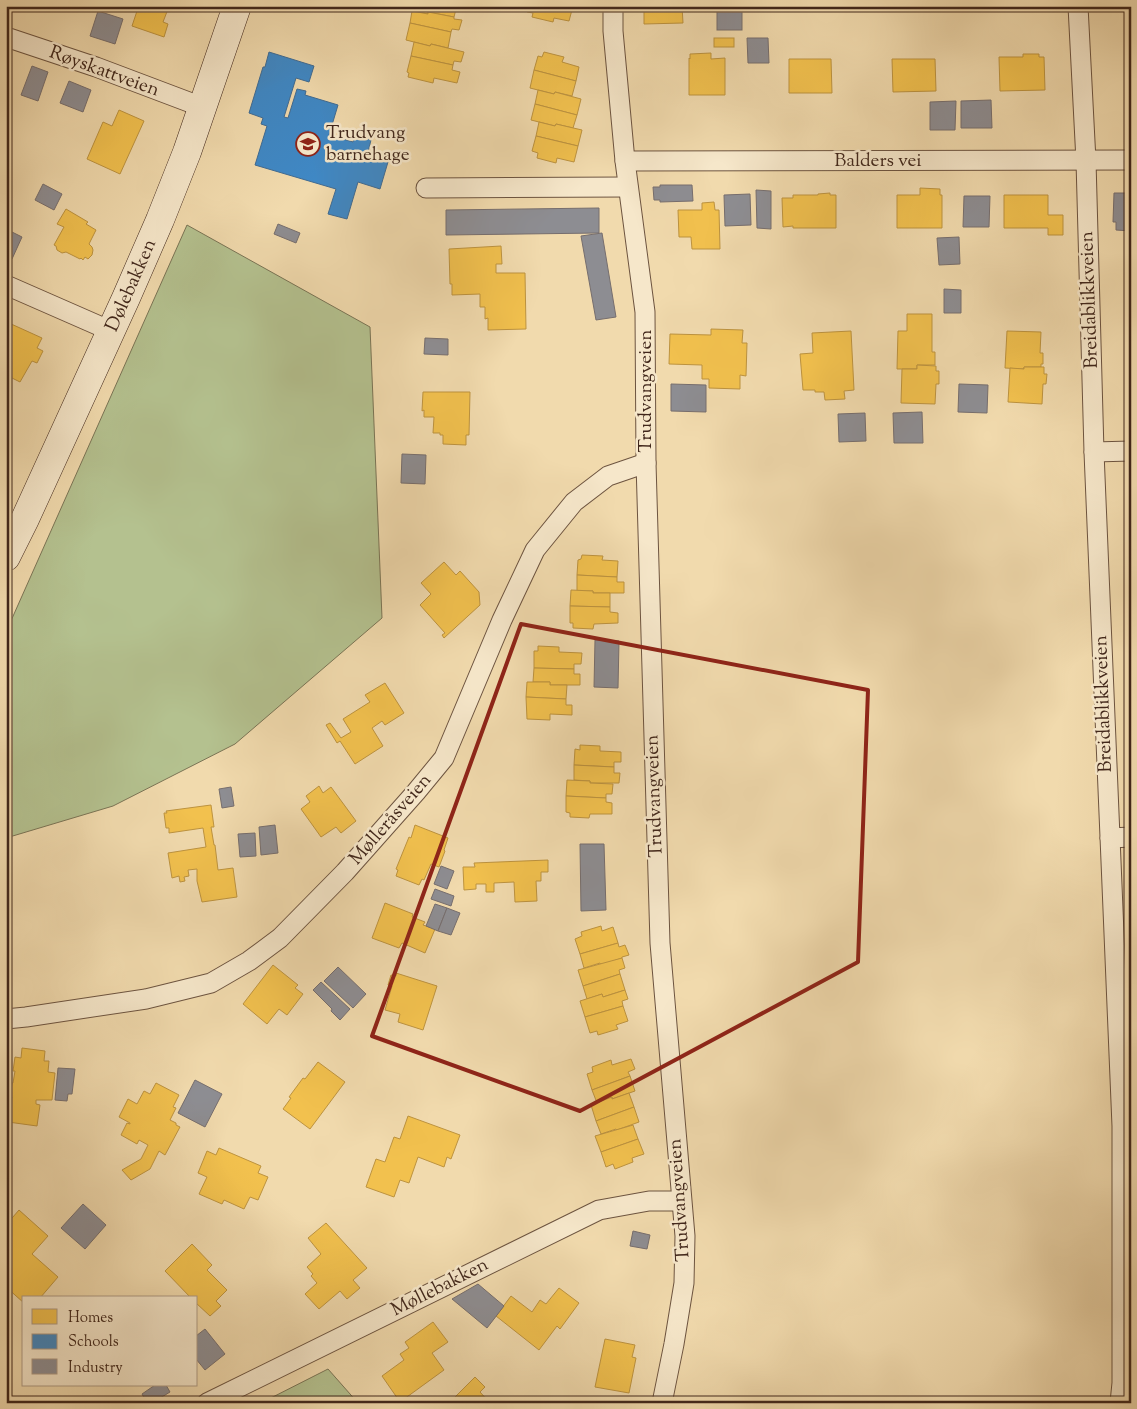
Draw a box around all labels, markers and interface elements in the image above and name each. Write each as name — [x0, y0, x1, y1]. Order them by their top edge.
street label: Røyskattveien — [45, 40, 163, 104]
place label: Trudvang barnehage — [326, 120, 410, 169]
school or university icon: Trudvang barnehage — [295, 131, 321, 157]
street label: Balders vei — [834, 148, 922, 175]
street label: Breidablikkveien — [1074, 231, 1106, 369]
street label: Dølebakken — [99, 235, 164, 336]
street label: Trudvangveien — [633, 330, 660, 452]
street label: Breidablikkveien — [1088, 635, 1120, 773]
street label: Trudvangveien — [639, 734, 671, 858]
street label: Mølleråsveien — [344, 768, 438, 872]
street label: Trudvangveien — [662, 1138, 698, 1262]
street label: Møllebakken — [387, 1252, 493, 1324]
legend — [22, 1296, 198, 1386]
text: Homes — [68, 1308, 113, 1329]
text: Schools — [68, 1332, 119, 1353]
text: Industry — [68, 1358, 123, 1379]

